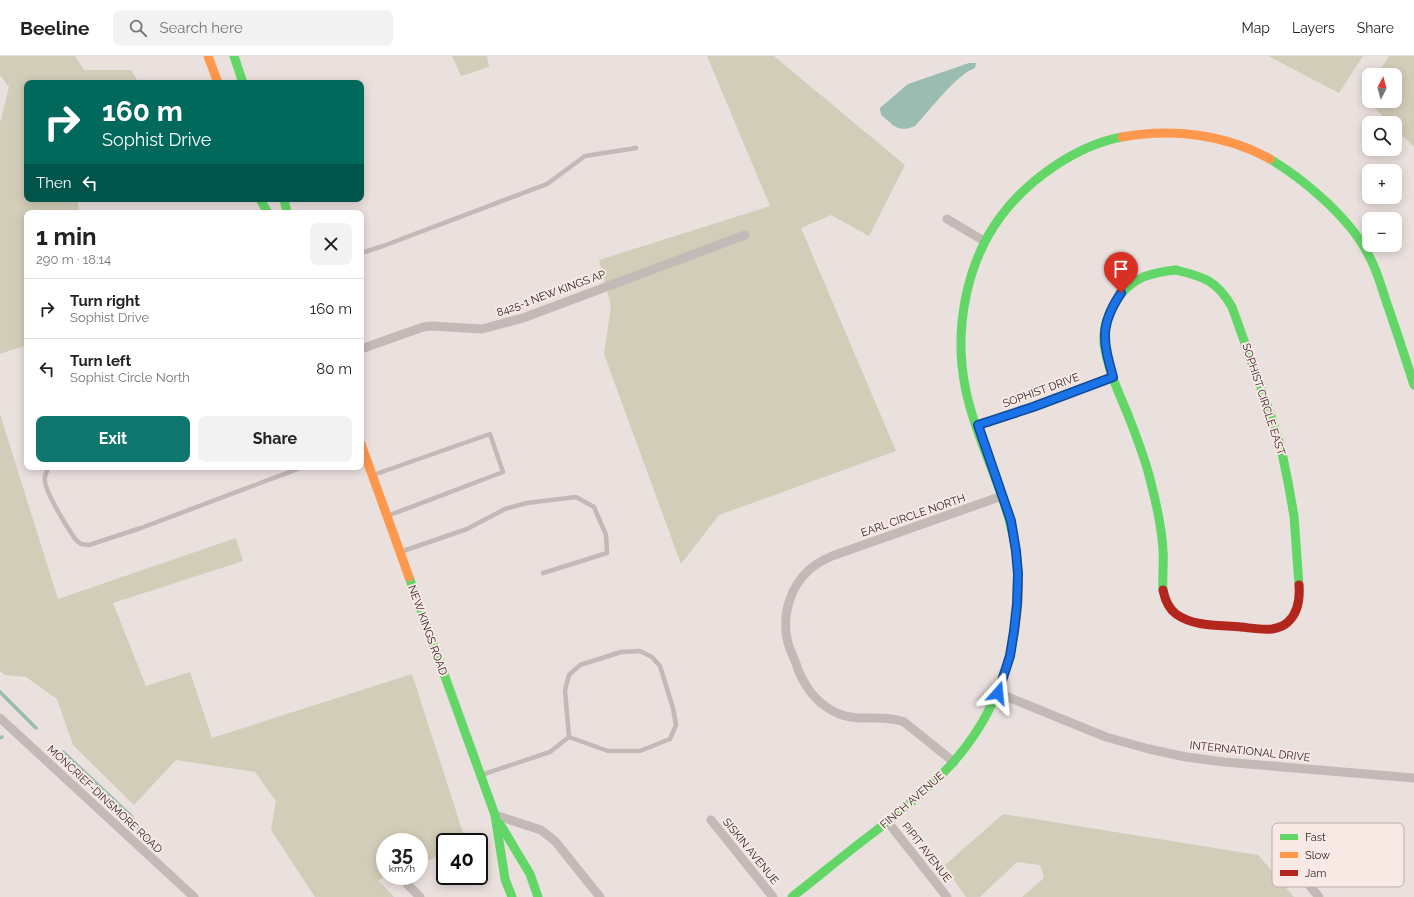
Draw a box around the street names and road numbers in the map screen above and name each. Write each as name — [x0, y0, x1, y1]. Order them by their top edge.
street label: 8425-1 NEW KINGS AP — [495, 268, 608, 319]
street label: SOPHIST CIRCLE EAST — [1239, 342, 1288, 457]
street label: SOPHIST DRIVE — [1001, 371, 1081, 410]
street label: EARL CIRCLE NORTH — [859, 491, 967, 539]
street label: NEW KINGS ROAD — [405, 583, 450, 677]
street label: INTERNATIONAL DRIVE — [1189, 739, 1311, 764]
street label: MONCRIEF-DINSMORE ROAD — [45, 743, 165, 856]
street label: FINCH AVENUE — [878, 769, 947, 832]
street label: SISKIN AVENUE — [720, 816, 781, 887]
street label: PIPIT AVENUE — [899, 820, 954, 885]

